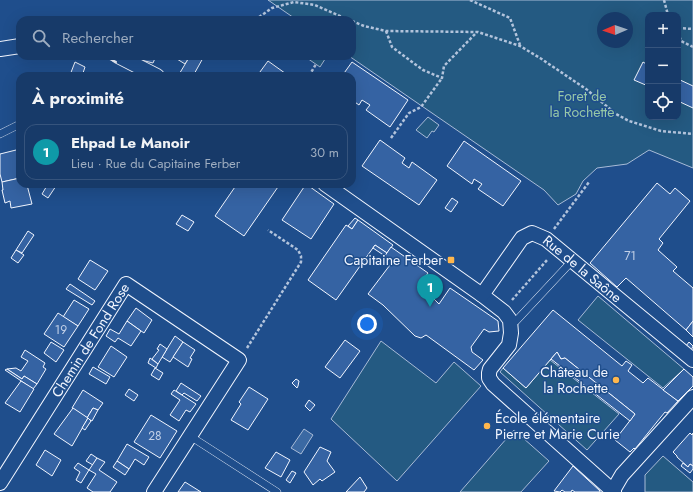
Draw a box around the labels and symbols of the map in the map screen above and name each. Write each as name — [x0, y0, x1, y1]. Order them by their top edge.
north arrow — [597, 12, 633, 48]
park label: Foret de la Rochette — [550, 86, 614, 122]
street label: Rue de la Saône — [539, 230, 626, 307]
house number: 71 — [624, 247, 636, 265]
place label: Capitaine Ferber — [344, 250, 443, 270]
marker: Capitaine Ferber — [446, 255, 456, 265]
pin: 1 — [417, 274, 443, 307]
street label: Chemin de Fond Rose — [47, 279, 134, 401]
your location — [357, 314, 377, 334]
house number: 19 — [55, 321, 67, 339]
place label: Château de la Rochette — [540, 362, 608, 398]
marker: Château de la Rochette — [611, 375, 621, 385]
place label: École élémentaire Pierre et Marie Curie — [495, 408, 620, 444]
marker: École élémentaire Pierre et Marie Curie — [482, 421, 492, 431]
house number: 28 — [148, 427, 162, 445]

